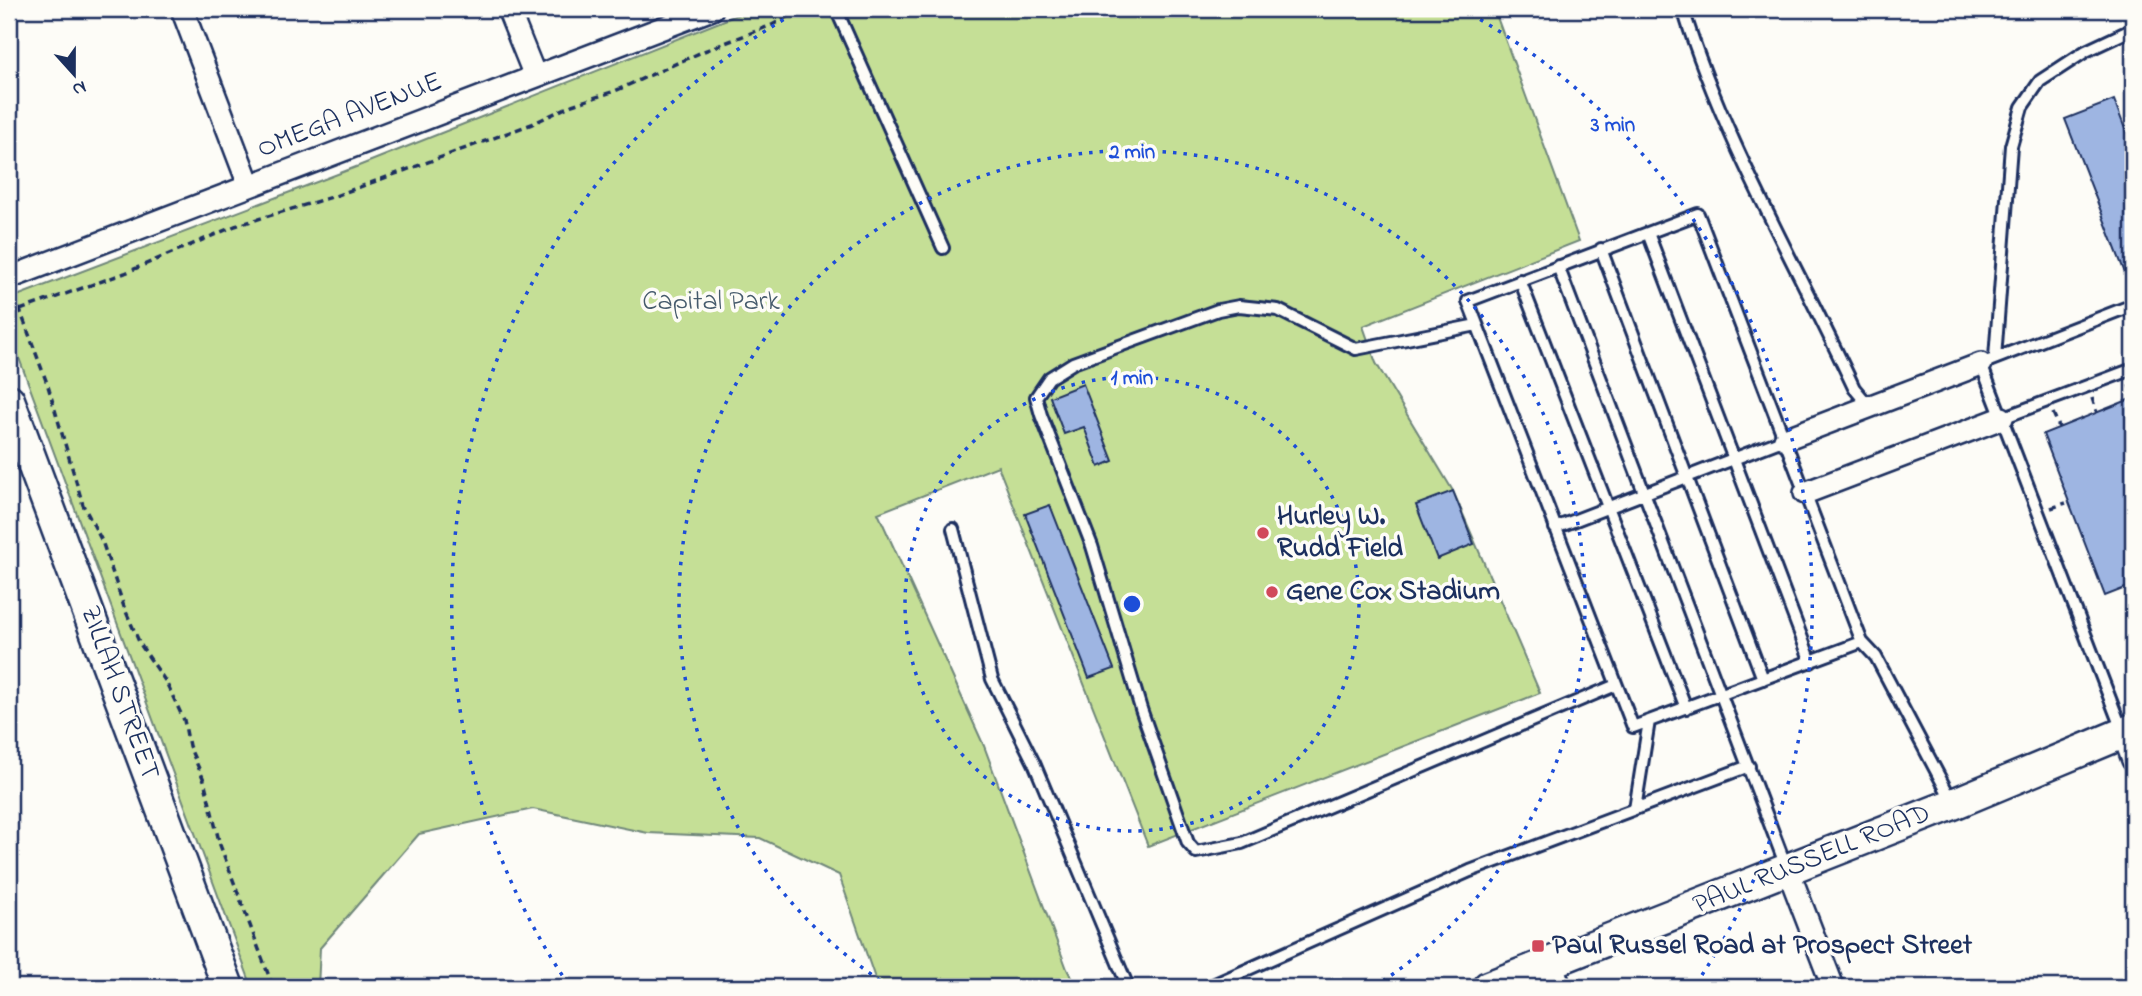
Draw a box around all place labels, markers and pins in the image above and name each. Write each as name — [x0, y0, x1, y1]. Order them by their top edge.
place label: Hurley W. Rudd Field — [1277, 497, 1403, 570]
marker: Hurley W. Rudd Field — [1255, 525, 1271, 541]
place label: Gene Cox Stadium — [1286, 572, 1500, 613]
marker: Gene Cox Stadium — [1264, 584, 1280, 600]
centre of rings — [1120, 592, 1144, 616]
place label: Paul Russel Road at Prospect Street — [1552, 926, 1973, 967]
marker: Paul Russel Road at Prospect Street — [1530, 938, 1546, 954]

